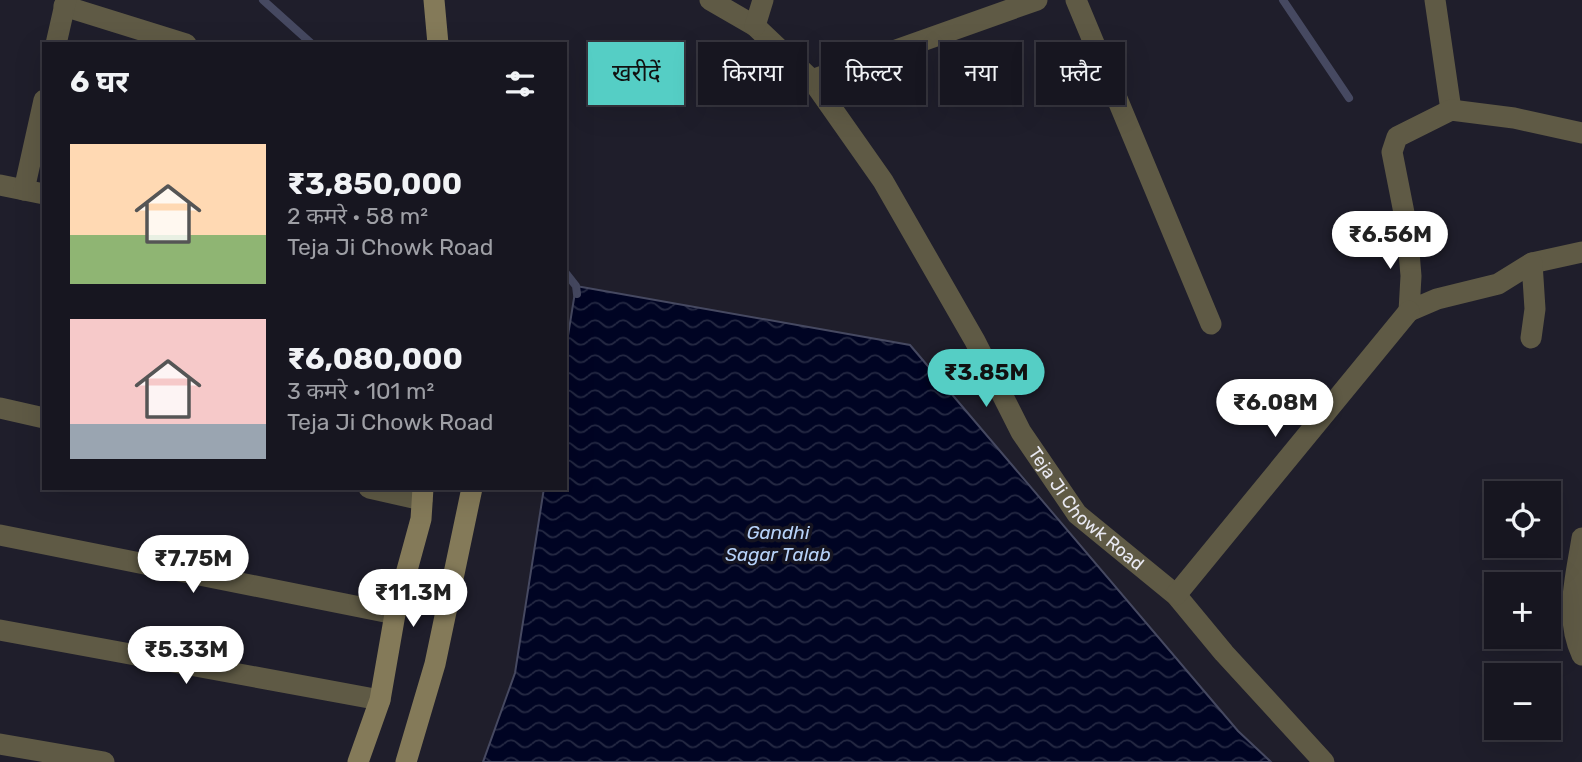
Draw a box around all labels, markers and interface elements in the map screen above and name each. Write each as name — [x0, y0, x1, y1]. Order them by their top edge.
chip: खरीदें — [588, 42, 684, 105]
chip: किराया — [698, 42, 807, 105]
chip: फ़िल्टर — [821, 42, 926, 105]
chip: नया — [940, 42, 1022, 105]
chip: फ़्लैट — [1036, 42, 1125, 105]
text: 6 घर — [70, 64, 129, 100]
icon: filters — [501, 65, 539, 103]
text: ₹3,850,000 — [287, 166, 462, 202]
icon: home — [126, 172, 210, 256]
text: 2 कमरे · 58 m² — [287, 202, 428, 230]
pin: ₹6.56M — [1333, 212, 1447, 271]
text: ₹6.56M — [1348, 220, 1432, 248]
text: Teja Ji Chowk Road — [287, 233, 493, 261]
text: ₹6,080,000 — [287, 341, 463, 377]
icon: home — [126, 347, 210, 431]
pin: ₹3.85M — [929, 350, 1043, 409]
text: ₹3.85M — [944, 358, 1028, 386]
text: 3 कमरे · 101 m² — [287, 377, 434, 405]
pin: ₹6.08M — [1218, 380, 1332, 439]
text: ₹6.08M — [1232, 388, 1318, 416]
text: Teja Ji Chowk Road — [287, 408, 493, 436]
street label: Teja Ji Chowk Road — [1024, 443, 1148, 575]
map controls — [1484, 481, 1561, 740]
button: locate — [1484, 481, 1561, 558]
water label: Gandhi Sagar Talab — [725, 521, 831, 566]
pin: ₹7.75M — [136, 536, 250, 595]
text: ₹7.75M — [154, 544, 232, 572]
pin: ₹11.3M — [356, 570, 470, 629]
button: + — [1484, 572, 1561, 649]
text: ₹11.3M — [374, 578, 452, 606]
pin: ₹5.33M — [129, 626, 243, 686]
text: ₹5.33M — [144, 635, 228, 663]
button: − — [1484, 663, 1561, 740]

